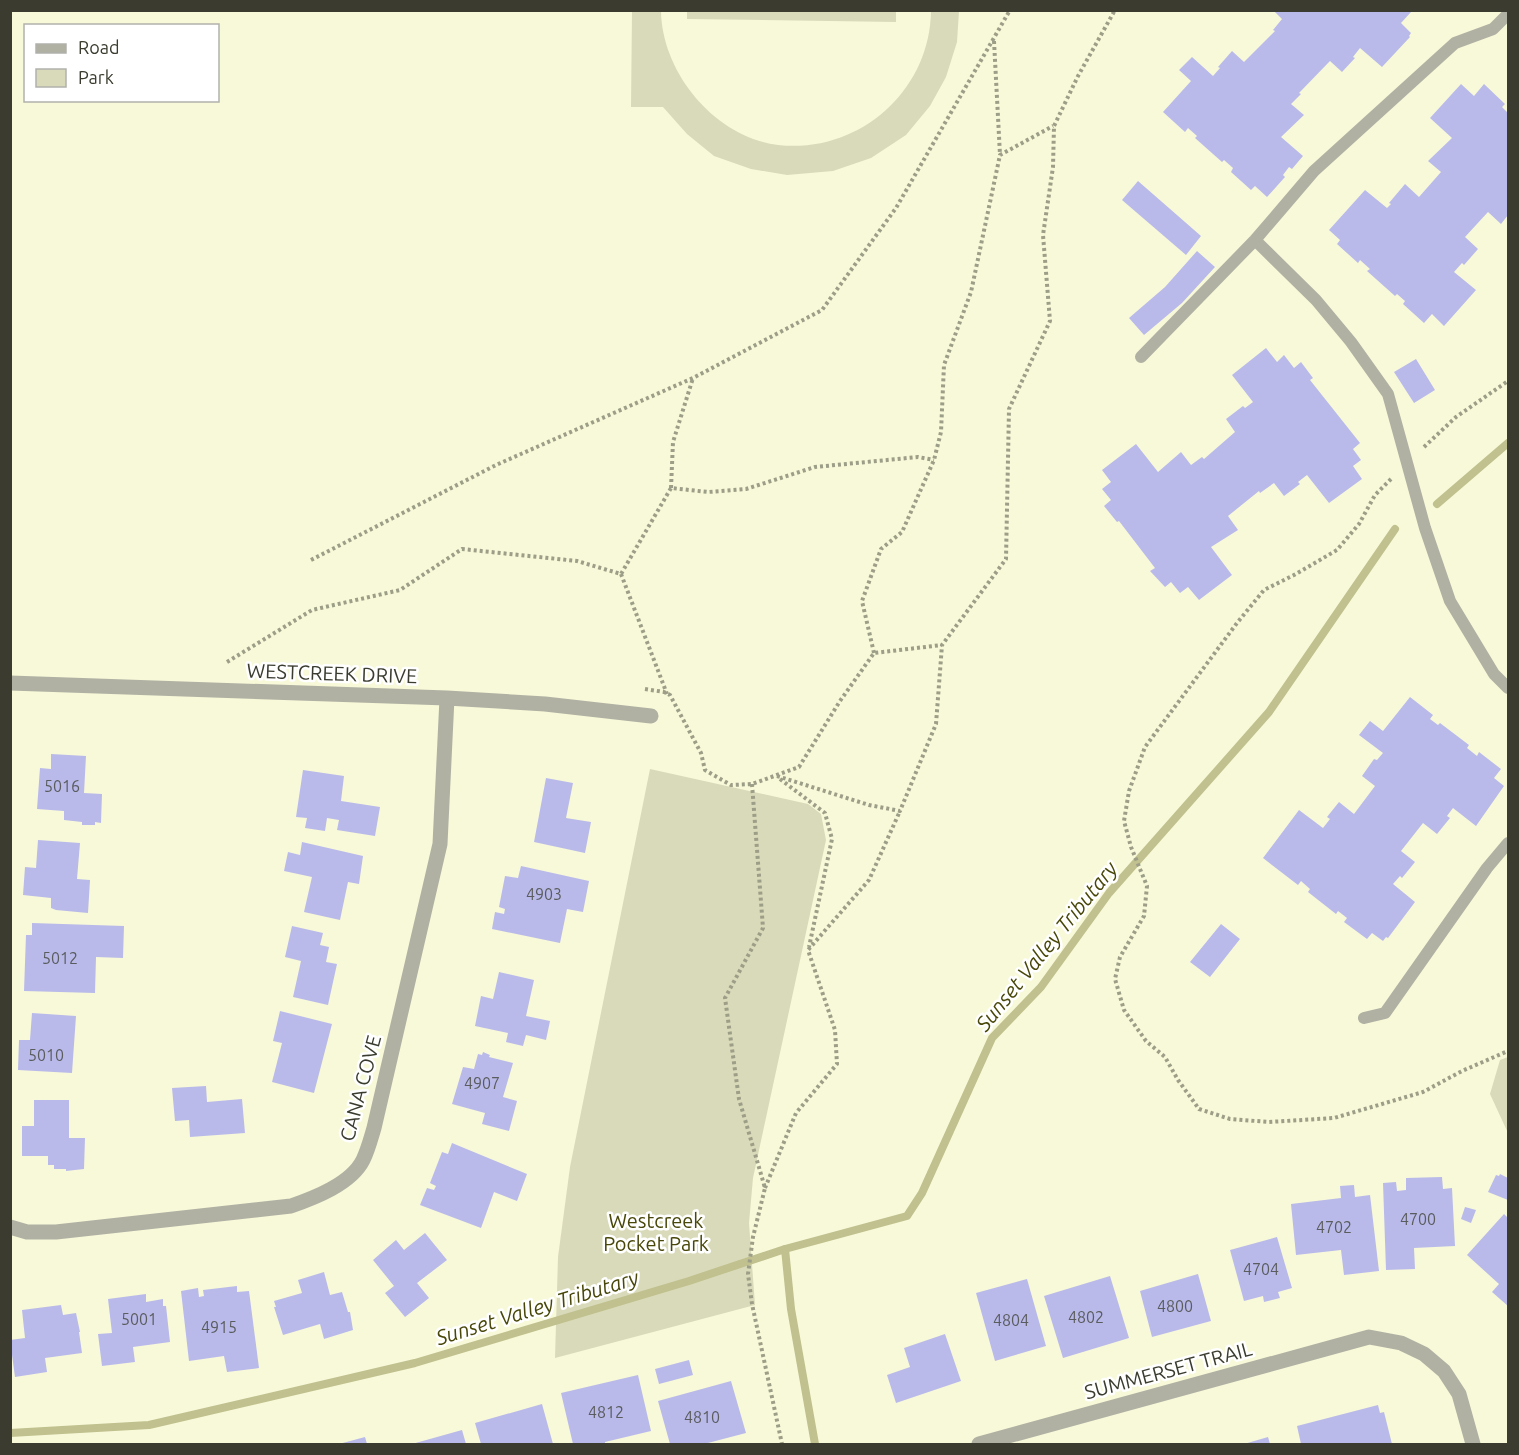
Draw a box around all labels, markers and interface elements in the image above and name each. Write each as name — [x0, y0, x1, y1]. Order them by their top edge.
legend — [24, 24, 219, 102]
text: Road — [78, 37, 120, 57]
text: Park — [78, 67, 114, 87]
street label: WESTCREEK DRIVE — [246, 659, 418, 687]
house number: 5016 — [44, 777, 80, 795]
water label: Sunset Valley Tributary — [970, 856, 1122, 1036]
house number: 4903 — [526, 885, 562, 903]
house number: 5012 — [42, 949, 78, 967]
street label: CANA COVE — [335, 1032, 385, 1144]
house number: 5010 — [28, 1046, 64, 1064]
house number: 4907 — [464, 1074, 500, 1092]
park label: Westcreek Pocket Park — [603, 1209, 709, 1255]
house number: 4700 — [1400, 1210, 1436, 1228]
house number: 4702 — [1316, 1218, 1352, 1236]
house number: 4704 — [1243, 1260, 1279, 1278]
water label: Sunset Valley Tributary — [432, 1264, 642, 1350]
house number: 4800 — [1157, 1297, 1193, 1315]
house number: 4802 — [1068, 1308, 1104, 1326]
house number: 5001 — [121, 1310, 157, 1328]
house number: 4804 — [993, 1311, 1029, 1329]
house number: 4915 — [201, 1318, 237, 1336]
street label: SUMMERSET TRAIL — [1082, 1337, 1254, 1403]
house number: 4812 — [588, 1403, 624, 1421]
house number: 4810 — [684, 1408, 720, 1426]

